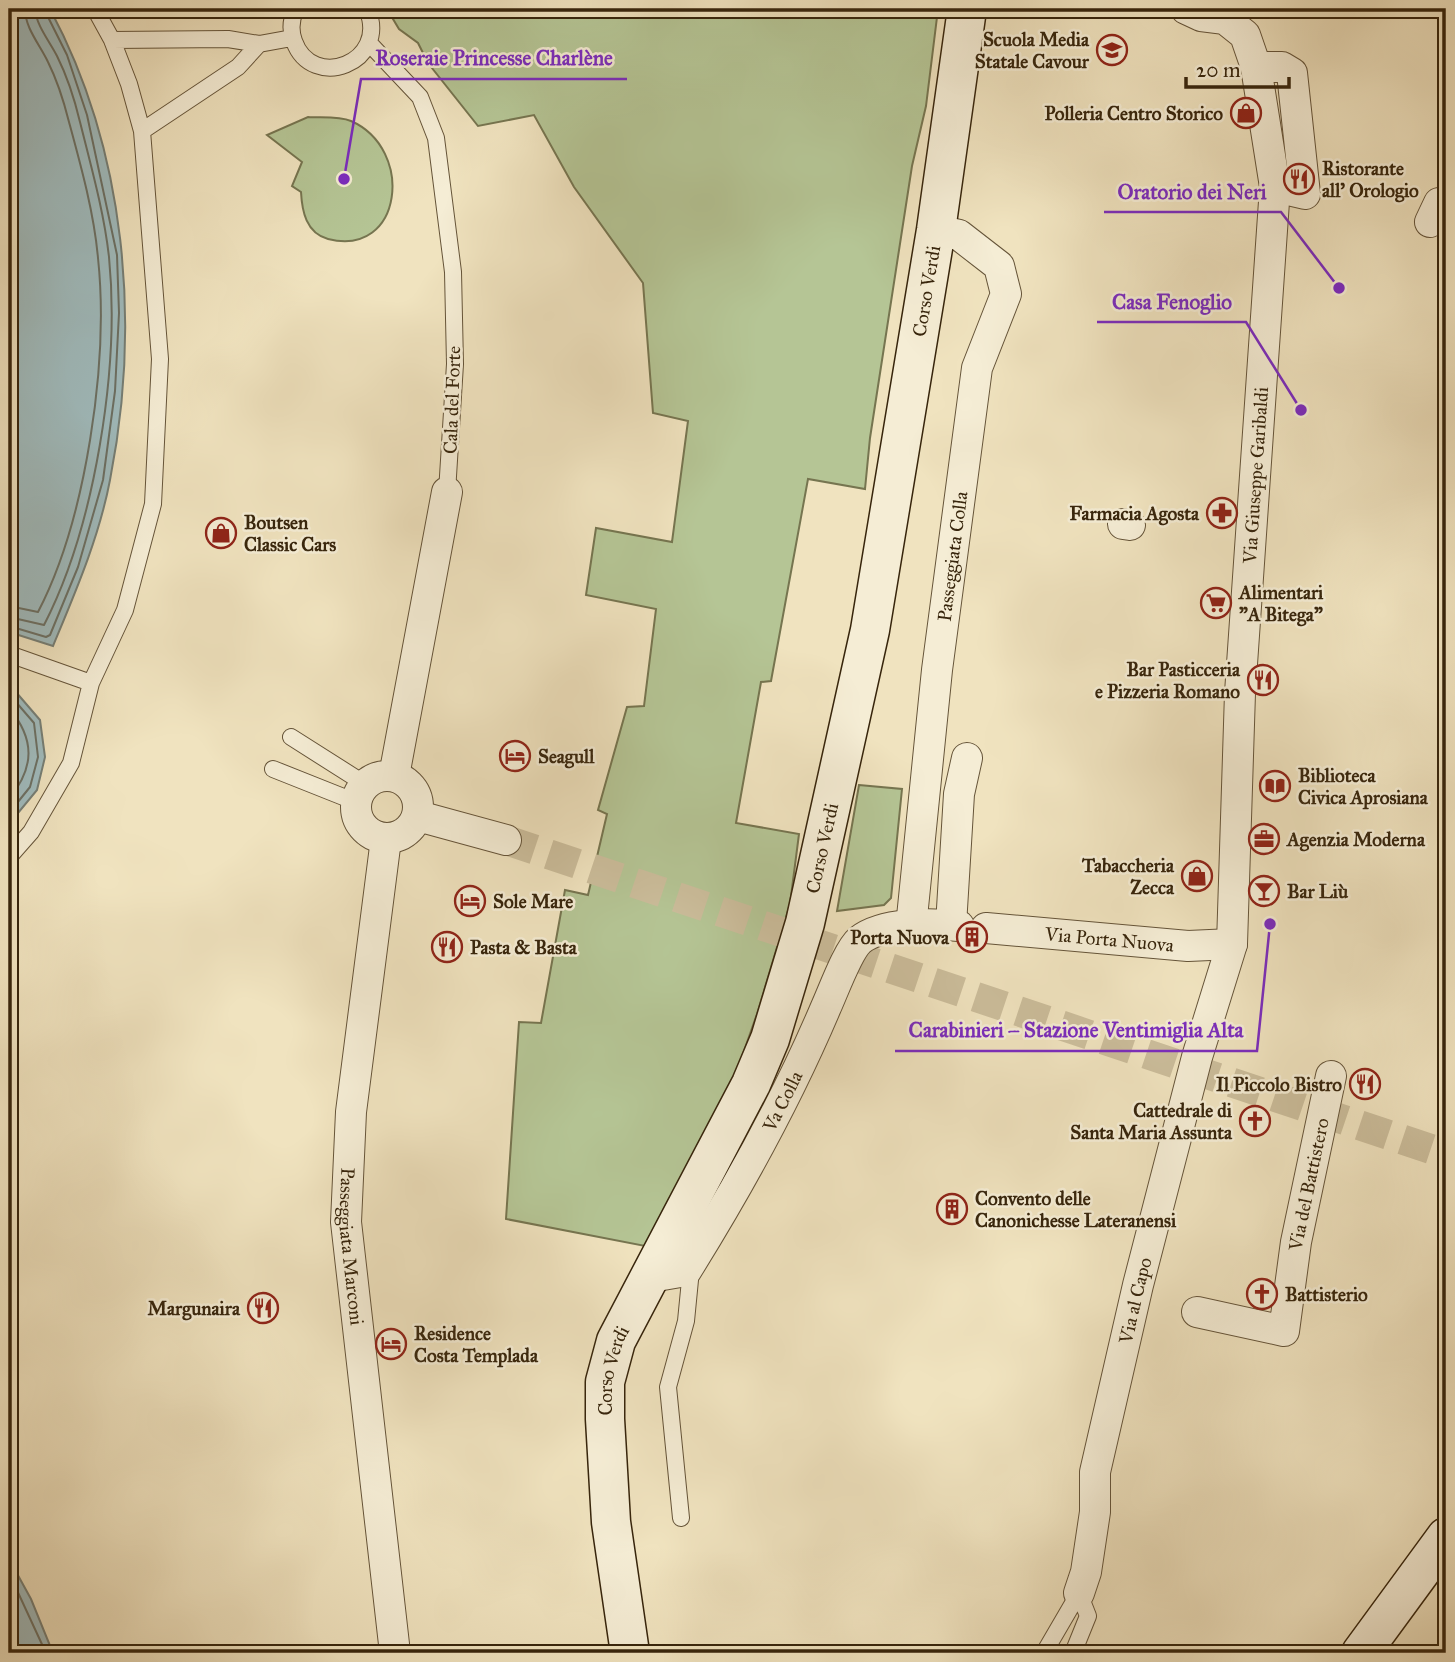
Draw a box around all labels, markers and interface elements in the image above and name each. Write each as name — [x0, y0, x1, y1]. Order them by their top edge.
place label: Scuola Media Statale Cavour — [975, 28, 1090, 73]
school or university icon: Scuola Media Statale Cavour — [1095, 33, 1129, 67]
callout: Roseraie Princesse Charlène — [361, 37, 627, 79]
text: Roseraie Princesse Charlène — [375, 45, 613, 71]
scale bar — [1186, 46, 1289, 90]
text: 20 m — [1196, 57, 1241, 83]
shop icon: Polleria Centro Storico — [1229, 96, 1263, 130]
place label: Polleria Centro Storico — [1044, 102, 1223, 125]
place label: Ristorante all' Orologio — [1322, 157, 1419, 203]
restaurant icon: Ristorante all' Orologio — [1282, 162, 1316, 196]
callout: Oratorio dei Neri — [1104, 170, 1281, 212]
text: Oratorio dei Neri — [1117, 179, 1267, 205]
street label: Corso Verdi — [907, 244, 945, 338]
callout: Casa Fenoglio — [1097, 280, 1246, 322]
text: Casa Fenoglio — [1112, 289, 1232, 315]
street label: Cala del Forte — [439, 345, 465, 455]
street label: Via Giuseppe Garibaldi — [1237, 386, 1273, 565]
street label: Passeggiata Colla — [932, 489, 972, 623]
pharmacy icon: Farmacia Agosta — [1205, 496, 1239, 530]
place label: Farmacia Agosta — [1069, 502, 1200, 526]
place label: Boutsen Classic Cars — [244, 511, 336, 556]
shop icon: Boutsen Classic Cars — [204, 516, 238, 550]
place label: Alimentari "A Bitega" — [1237, 581, 1324, 627]
supermarket icon: Alimentari "A Bitega" — [1199, 586, 1233, 620]
place label: Bar Pasticceria e Pizzeria Romano — [1095, 658, 1241, 703]
restaurant icon: Bar Pasticceria e Pizzeria Romano — [1246, 663, 1280, 697]
hotel icon: Seagull — [498, 739, 532, 773]
place label: Seagull — [538, 745, 595, 769]
place label: Biblioteca Civica Aprosiana — [1298, 764, 1429, 810]
library icon: Biblioteca Civica Aprosiana — [1258, 769, 1292, 803]
street label: Corso Verdi — [800, 801, 843, 896]
office icon: Agenzia Moderna — [1247, 822, 1281, 856]
place label: Agenzia Moderna — [1285, 828, 1426, 852]
place label: Tabaccheria Zecca — [1081, 854, 1175, 899]
shop icon: Tabaccheria Zecca — [1180, 859, 1214, 893]
bar icon: Bar Liù — [1247, 874, 1281, 908]
place label: Bar Liù — [1287, 880, 1349, 903]
hotel icon: Sole Mare — [453, 884, 487, 918]
place label: Sole Mare — [493, 890, 573, 913]
building icon: Porta Nuova — [955, 920, 989, 954]
street label: Via Porta Nuova — [1043, 922, 1176, 956]
place label: Porta Nuova — [850, 926, 950, 949]
restaurant icon: Pasta & Basta — [430, 930, 464, 964]
place label: Pasta & Basta — [470, 936, 578, 959]
callout: Carabinieri – Stazione Ventimiglia Alta — [895, 1009, 1257, 1051]
text: Carabinieri – Stazione Ventimiglia Alta — [909, 1017, 1245, 1043]
street label: Va Colla — [757, 1066, 807, 1136]
restaurant icon: Il Piccolo Bistro — [1348, 1067, 1382, 1101]
place label: Il Piccolo Bistro — [1216, 1073, 1342, 1096]
place label: Cattedrale di Santa Maria Assunta — [1070, 1099, 1233, 1144]
church icon: Cattedrale di Santa Maria Assunta — [1238, 1104, 1272, 1138]
street label: Via del Battistero — [1283, 1115, 1333, 1253]
street label: Passeggiata Marconi — [333, 1167, 369, 1326]
place label: Convento delle Canonichesse Lateranensi — [975, 1187, 1177, 1232]
building icon: Convento delle Canonichesse Lateranensi — [935, 1192, 969, 1226]
street label: Via al Capo — [1113, 1254, 1156, 1347]
church icon: Battisterio — [1245, 1277, 1279, 1311]
place label: Battisterio — [1285, 1283, 1368, 1306]
restaurant icon: Margunaira — [246, 1291, 280, 1325]
place label: Margunaira — [147, 1297, 241, 1321]
street label: Corso Verdi — [594, 1321, 634, 1416]
place label: Residence Costa Templada — [414, 1322, 539, 1368]
hotel icon: Residence Costa Templada — [374, 1327, 408, 1361]

